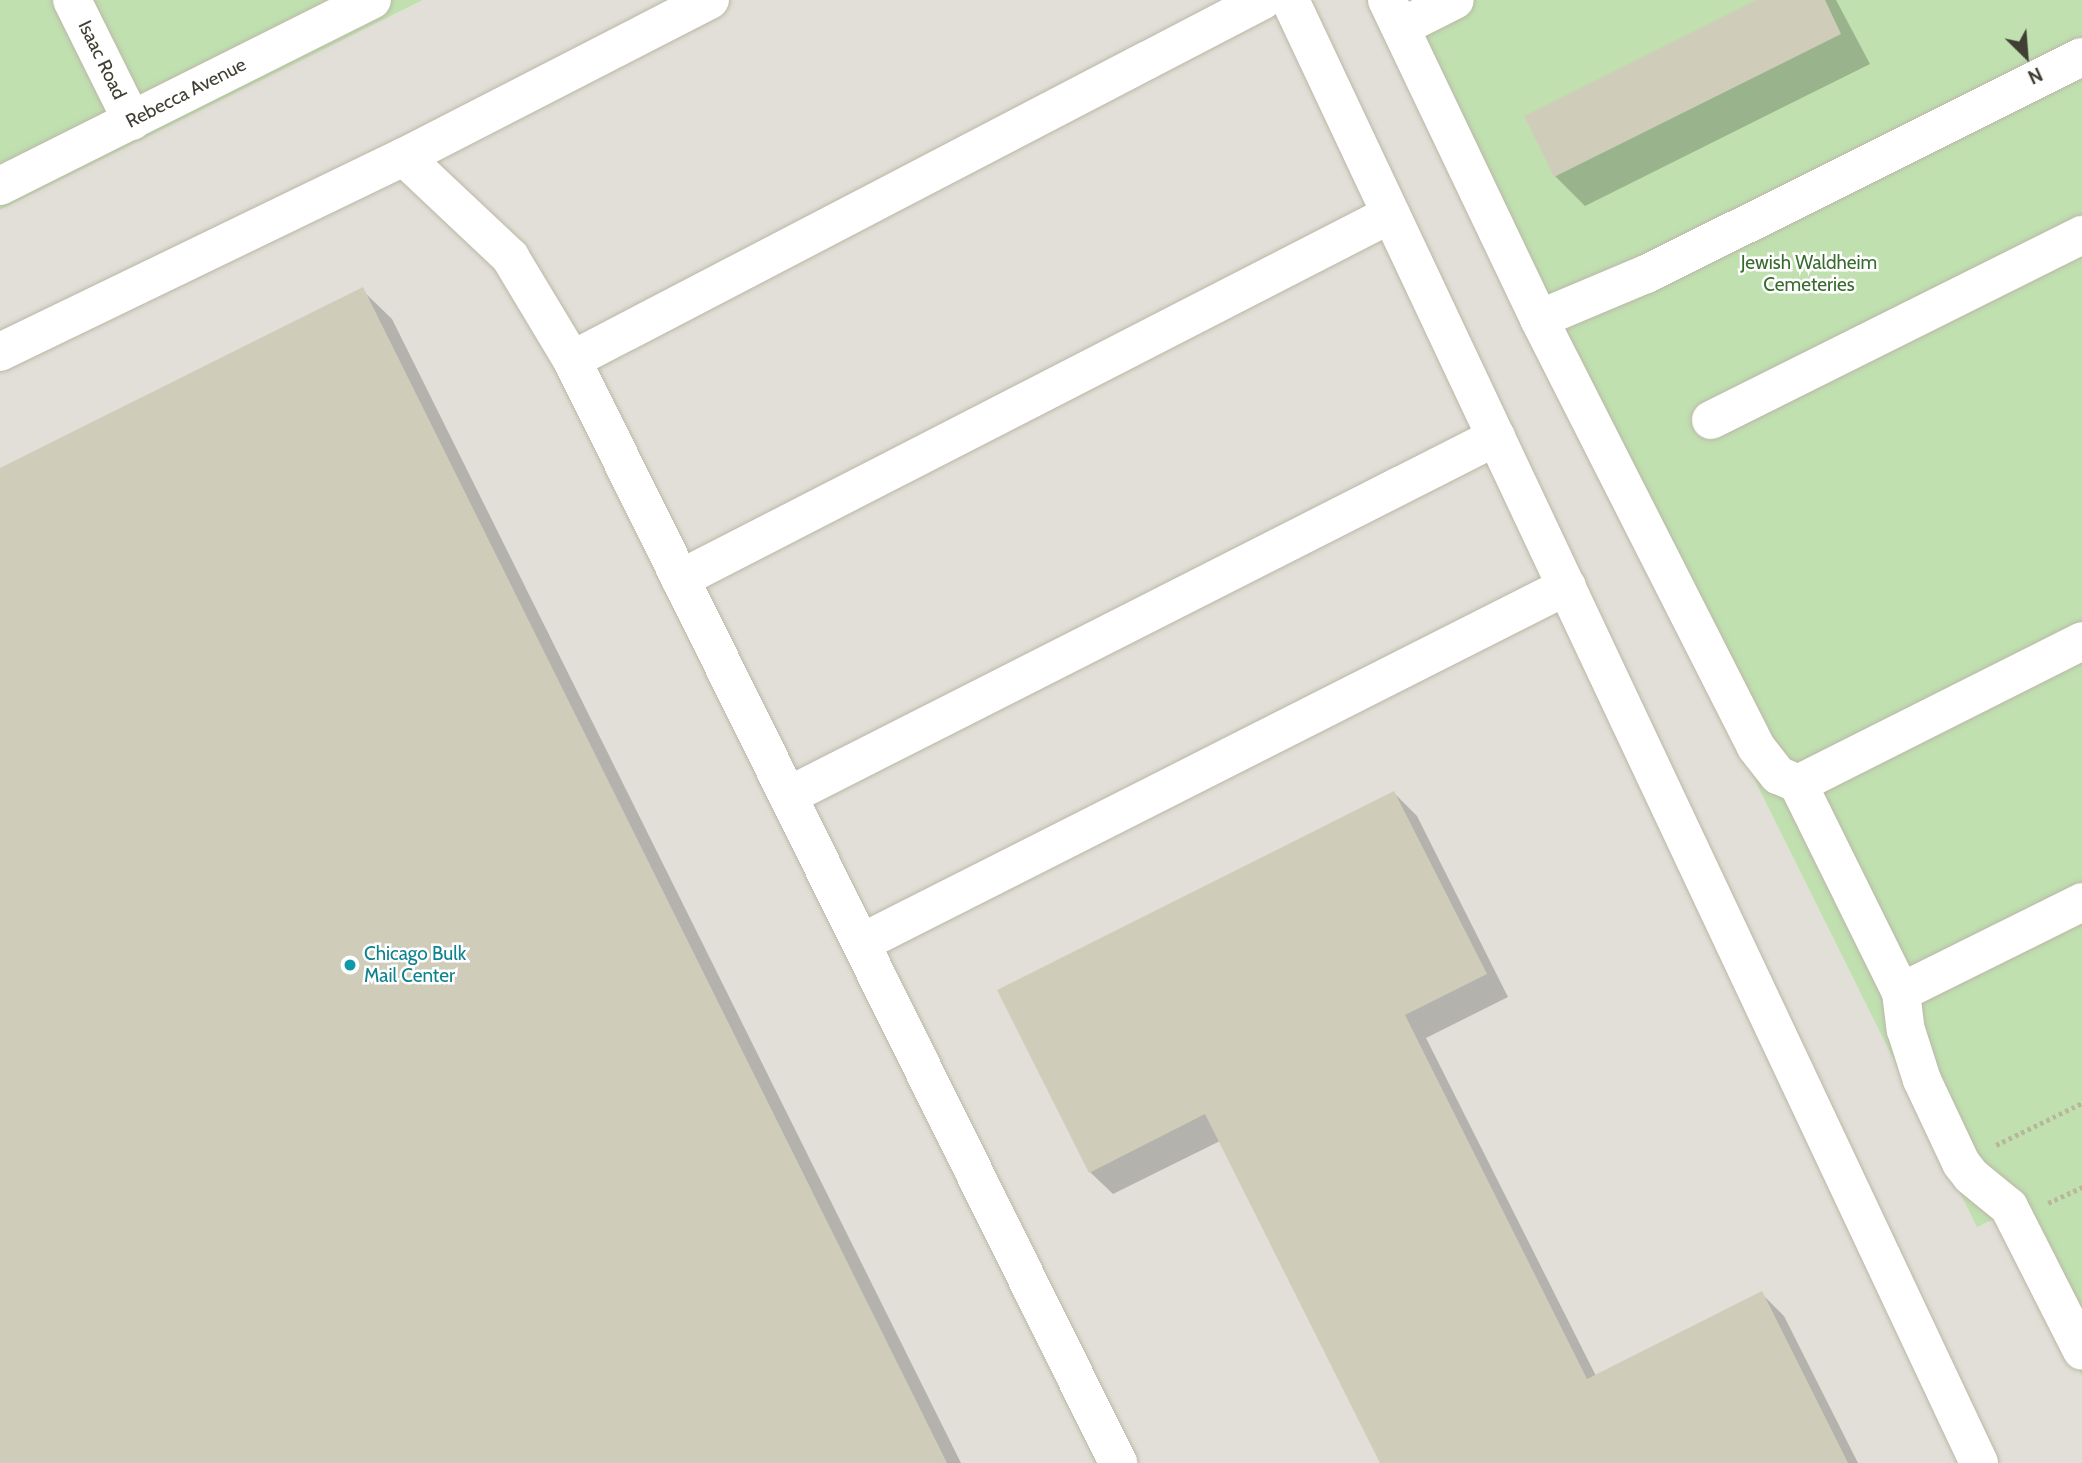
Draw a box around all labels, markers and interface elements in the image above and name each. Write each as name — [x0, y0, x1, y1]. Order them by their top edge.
street label: Isaac Road — [73, 17, 131, 103]
north arrow — [1991, 21, 2061, 91]
street label: Rebecca Avenue — [122, 53, 250, 133]
text: N — [2024, 62, 2046, 89]
park label: Jewish Waldheim Cemeteries — [1741, 252, 1877, 296]
place label: Chicago Bulk Mail Center — [364, 943, 466, 987]
marker: Chicago Bulk Mail Center — [342, 957, 358, 973]

